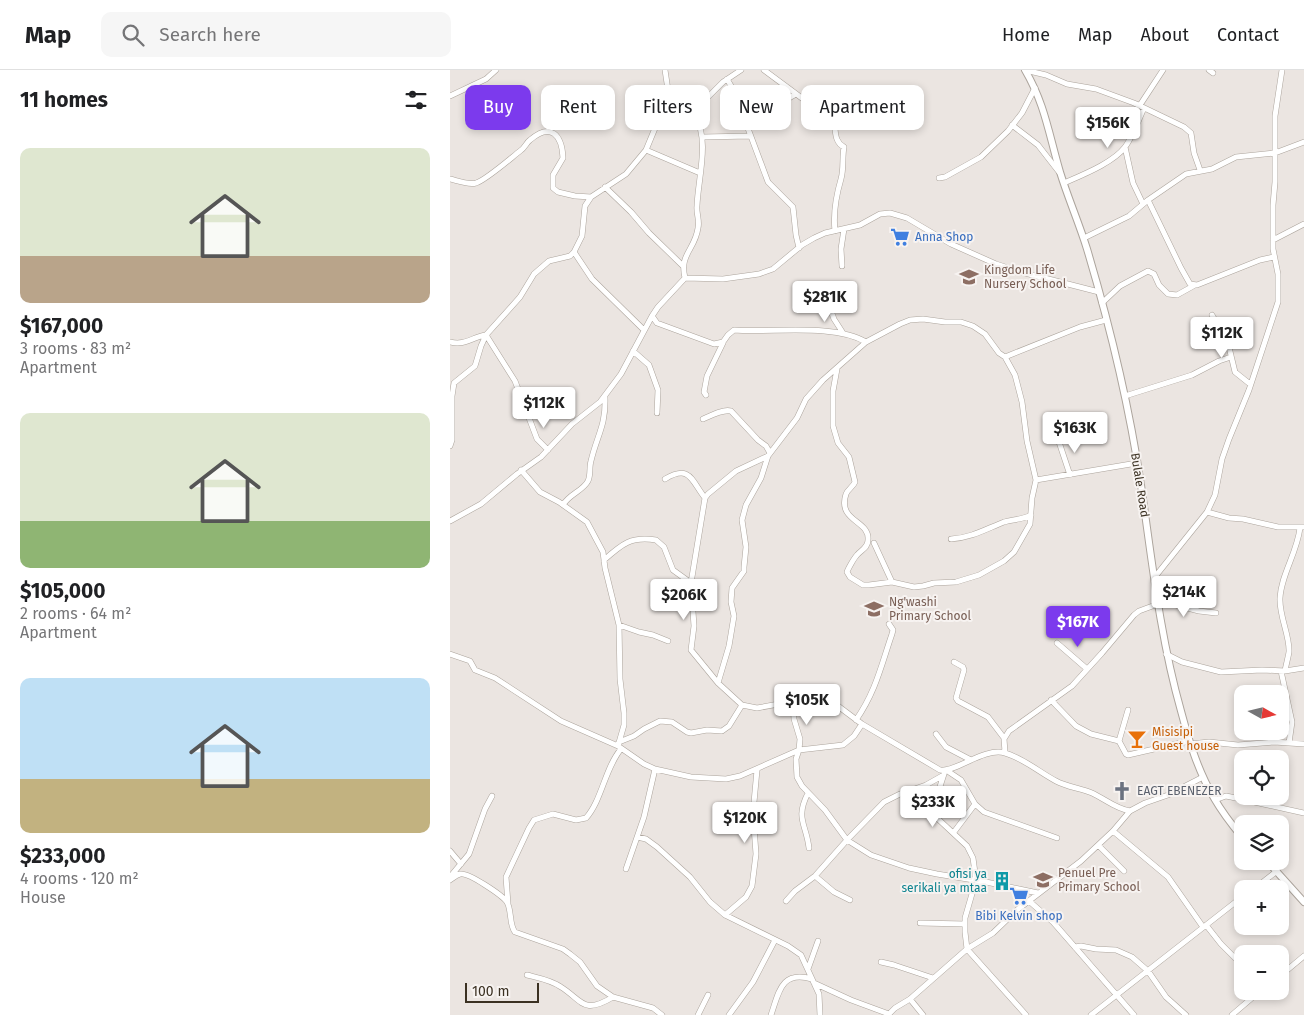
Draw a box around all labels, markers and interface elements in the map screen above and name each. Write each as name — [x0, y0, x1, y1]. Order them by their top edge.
search box — [101, 12, 451, 57]
text: Map — [25, 21, 71, 49]
icon: search — [119, 21, 147, 49]
text: Search here — [159, 23, 261, 46]
text: Home — [1002, 24, 1050, 46]
text: Map — [1078, 24, 1112, 46]
text: About — [1140, 24, 1189, 46]
text: Contact — [1217, 24, 1279, 46]
chip: Buy — [465, 85, 531, 130]
chip: Rent — [541, 85, 615, 130]
chip: Filters — [625, 85, 710, 130]
chip: New — [720, 85, 791, 130]
chip: Apartment — [801, 85, 924, 130]
icon: filters — [402, 86, 430, 114]
text: 11 homes — [20, 87, 108, 113]
pin: $156K — [1073, 106, 1143, 149]
text: $156K — [1086, 113, 1130, 132]
icon: home — [180, 181, 270, 271]
supermarket icon: Anna Shop — [889, 226, 911, 248]
place label: Anna Shop — [915, 230, 973, 244]
place label: Kingdom Life Nursery School — [984, 263, 1067, 291]
school or university icon: Kingdom Life Nursery School — [958, 266, 980, 288]
pin: $281K — [790, 280, 860, 323]
text: $281K — [803, 287, 847, 306]
text: $167,000 — [20, 313, 103, 339]
pin: $112K — [1187, 316, 1257, 359]
text: $112K — [1201, 323, 1243, 342]
text: 3 rooms · 83 m² — [20, 339, 131, 358]
text: Apartment — [20, 358, 97, 377]
pin: $112K — [509, 386, 579, 429]
text: $112K — [523, 393, 565, 412]
pin: $163K — [1040, 412, 1110, 454]
text: $163K — [1054, 418, 1096, 437]
icon: home — [180, 446, 270, 536]
street label: Bulale Road — [1128, 452, 1152, 518]
pin: $214K — [1149, 576, 1219, 618]
text: $105,000 — [20, 578, 106, 604]
pin: $206K — [649, 578, 719, 621]
text: $214K — [1162, 582, 1206, 601]
text: $206K — [661, 585, 707, 604]
place label: Ng'washi Primary School — [889, 595, 972, 623]
school or university icon: Ng'washi Primary School — [863, 598, 885, 620]
text: 2 rooms · 64 m² — [20, 604, 131, 623]
pin: $167K — [1043, 606, 1113, 648]
text: $167K — [1057, 612, 1099, 631]
text: Apartment — [20, 623, 97, 642]
pin: $105K — [772, 684, 842, 726]
north arrow — [1234, 685, 1289, 740]
map controls — [1234, 685, 1289, 1000]
text: $105K — [785, 690, 829, 709]
icon: home — [180, 711, 270, 801]
place label: Misisipi Guest house — [1152, 725, 1219, 753]
bar icon: Misisipi Guest house — [1126, 728, 1148, 750]
button: locate — [1234, 750, 1289, 805]
church icon: EAGT EBENEZER — [1111, 780, 1133, 802]
place label: EAGT EBENEZER — [1137, 784, 1221, 798]
pin: $233K — [898, 786, 968, 828]
text: $233K — [911, 792, 955, 811]
pin: $120K — [710, 802, 780, 844]
text: $120K — [723, 808, 767, 827]
button: layers — [1234, 815, 1289, 870]
text: $233,000 — [20, 843, 106, 869]
place label: Penuel Pre Primary School — [1058, 866, 1141, 894]
place label: ofisi ya serikali ya mtaa — [901, 867, 987, 895]
text: 4 rooms · 120 m² — [20, 869, 139, 888]
school or university icon: Penuel Pre Primary School — [1032, 869, 1054, 891]
building icon: ofisi ya serikali ya mtaa — [991, 870, 1013, 892]
button: + — [1234, 880, 1289, 935]
supermarket icon: Bibi Kelvin shop — [1008, 885, 1030, 907]
text: House — [20, 888, 66, 907]
place label: Bibi Kelvin shop — [975, 909, 1063, 923]
button: − — [1234, 945, 1289, 1000]
scale bar — [465, 980, 539, 1003]
text: 100 m — [472, 983, 509, 1000]

